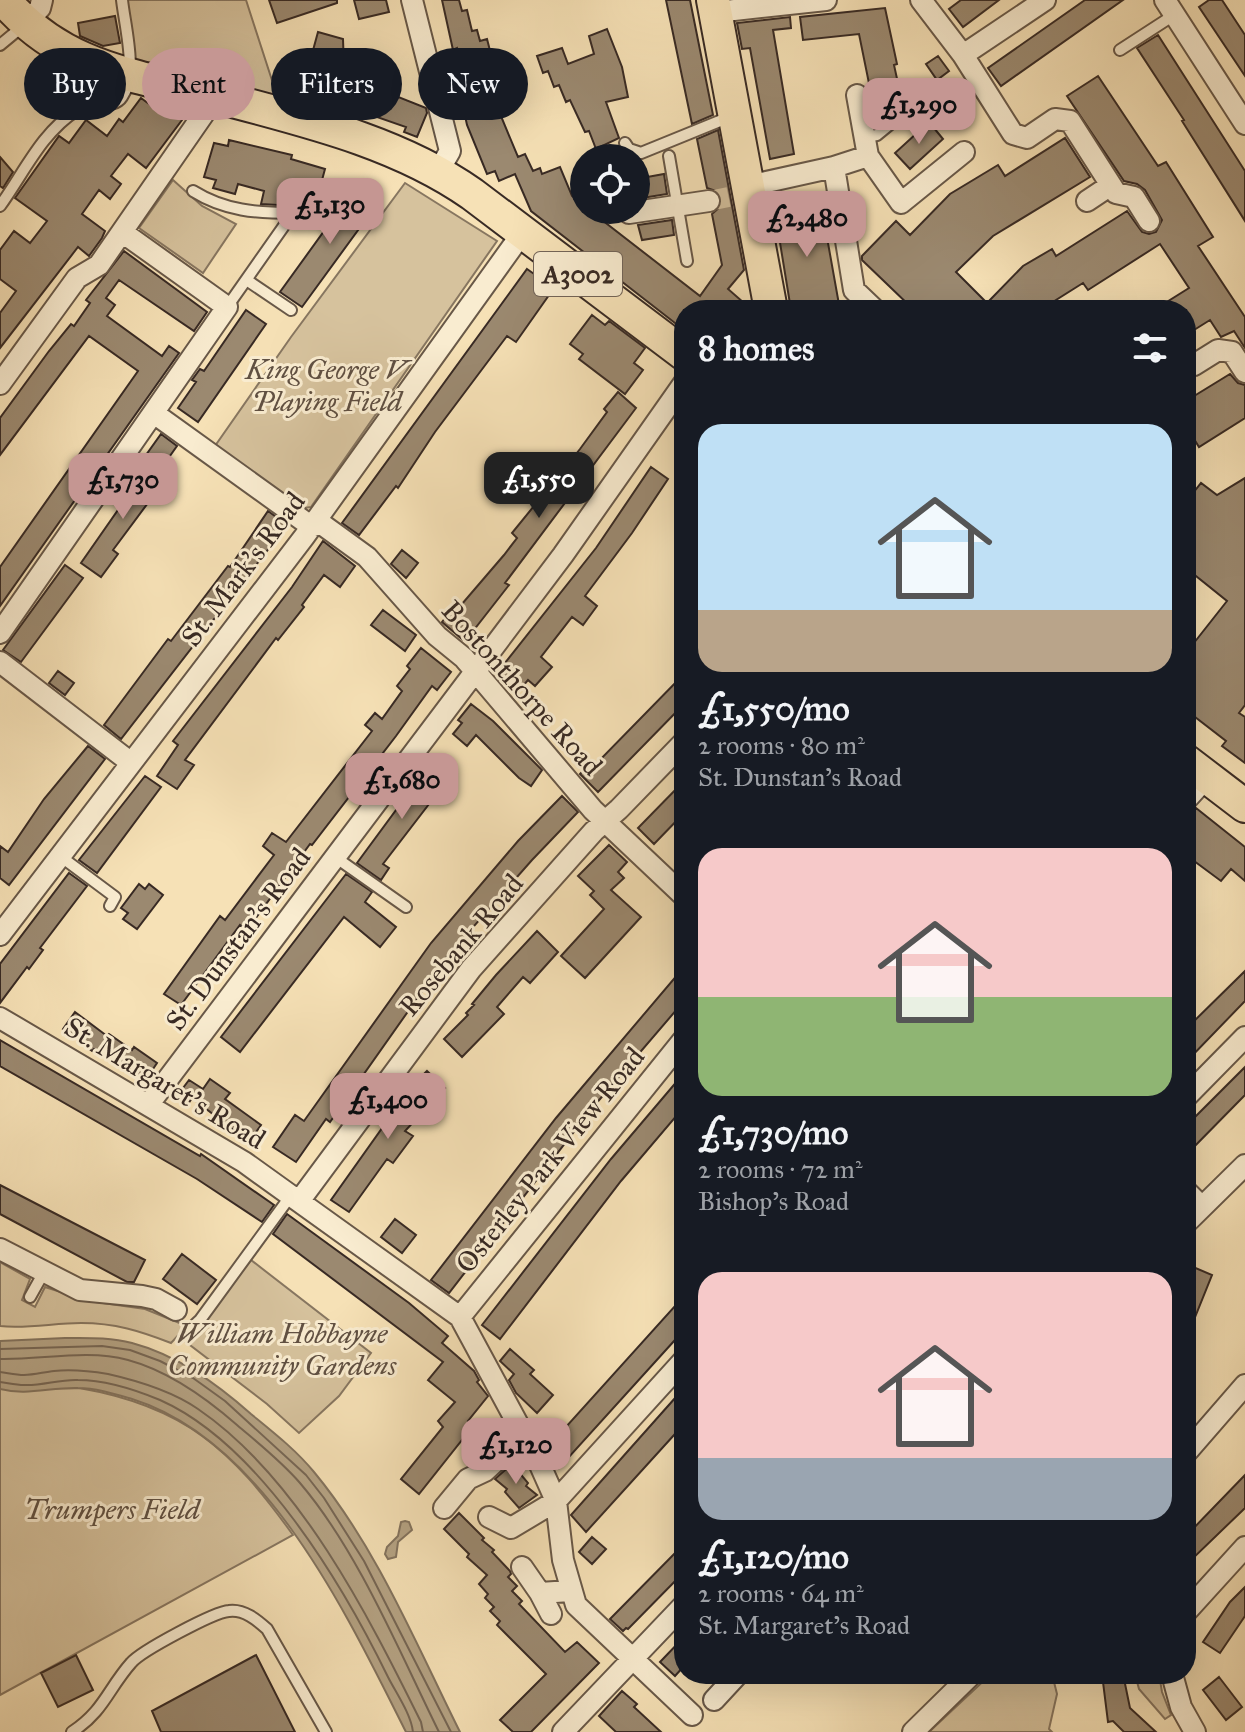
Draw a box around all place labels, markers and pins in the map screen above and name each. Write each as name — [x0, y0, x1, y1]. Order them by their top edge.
pin: £1,290 — [854, 78, 984, 146]
pin: £1,130 — [265, 178, 395, 246]
pin: £2,480 — [742, 191, 872, 259]
pin: £1,550 — [474, 452, 604, 520]
pin: £1,730 — [58, 453, 188, 521]
pin: £1,680 — [337, 753, 467, 821]
pin: £1,400 — [323, 1073, 453, 1141]
pin: £1,120 — [451, 1418, 581, 1486]

